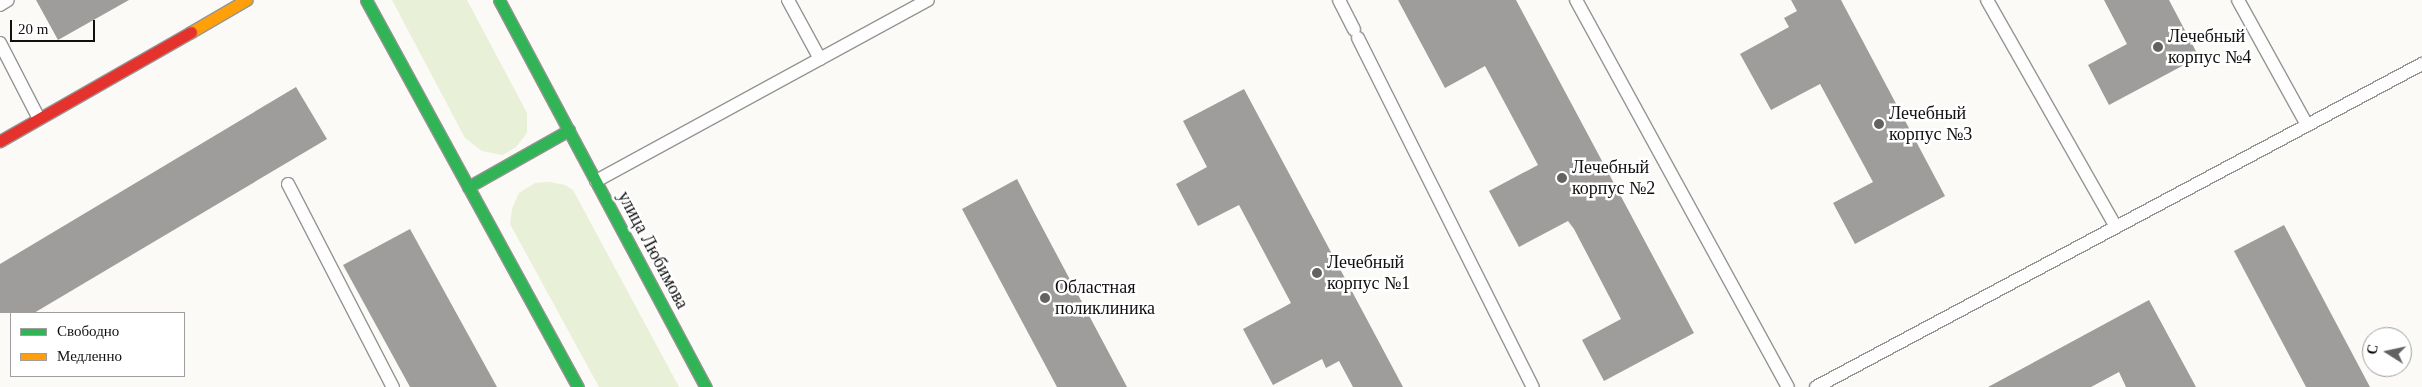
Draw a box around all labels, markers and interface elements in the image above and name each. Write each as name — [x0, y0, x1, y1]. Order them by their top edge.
scale bar — [12, 10, 98, 42]
text: 20 m — [18, 21, 48, 37]
place label: Лечебный корпус №4 — [2168, 26, 2251, 68]
marker: Лечебный корпус №4 — [2152, 41, 2164, 53]
place label: Лечебный корпус №3 — [1889, 103, 1972, 146]
marker: Лечебный корпус №3 — [1873, 118, 1885, 130]
place label: Лечебный корпус №2 — [1572, 157, 1655, 200]
marker: Лечебный корпус №2 — [1556, 172, 1568, 184]
street label: улица Любимова — [613, 188, 693, 312]
place label: Лечебный корпус №1 — [1327, 252, 1410, 294]
marker: Лечебный корпус №1 — [1311, 267, 1323, 279]
place label: Областная поликлиника — [1055, 277, 1155, 320]
marker: Областная поликлиника — [1039, 292, 1051, 304]
legend — [10, 312, 185, 377]
text: Свободно — [57, 323, 119, 339]
north arrow — [2362, 327, 2412, 377]
text: С — [2364, 343, 2381, 356]
text: Медленно — [57, 348, 122, 364]

